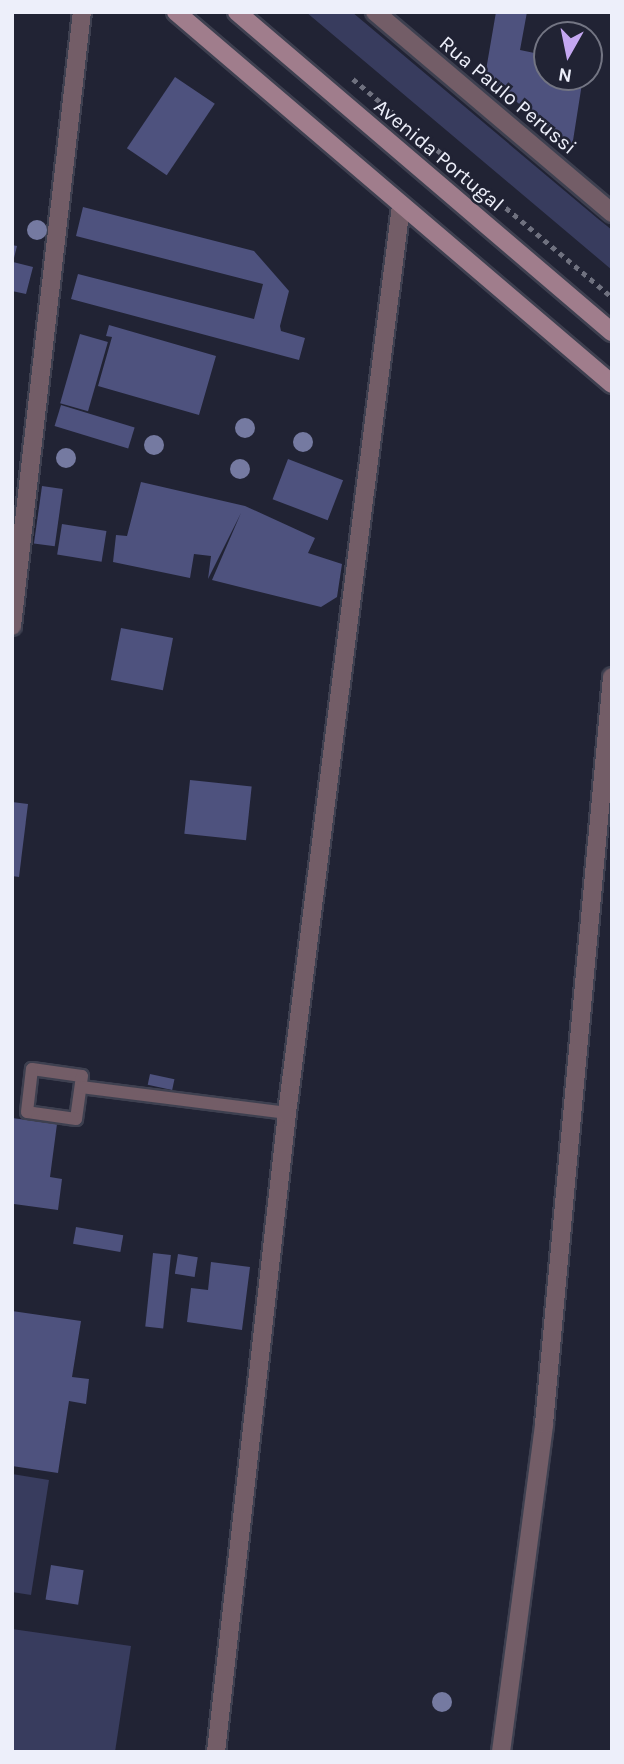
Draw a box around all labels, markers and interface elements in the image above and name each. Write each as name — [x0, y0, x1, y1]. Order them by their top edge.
north arrow — [533, 21, 603, 91]
street label: Rua Paulo Perussi — [434, 30, 582, 160]
text: N — [557, 63, 573, 87]
street label: Avenida Portugal — [369, 93, 509, 217]

